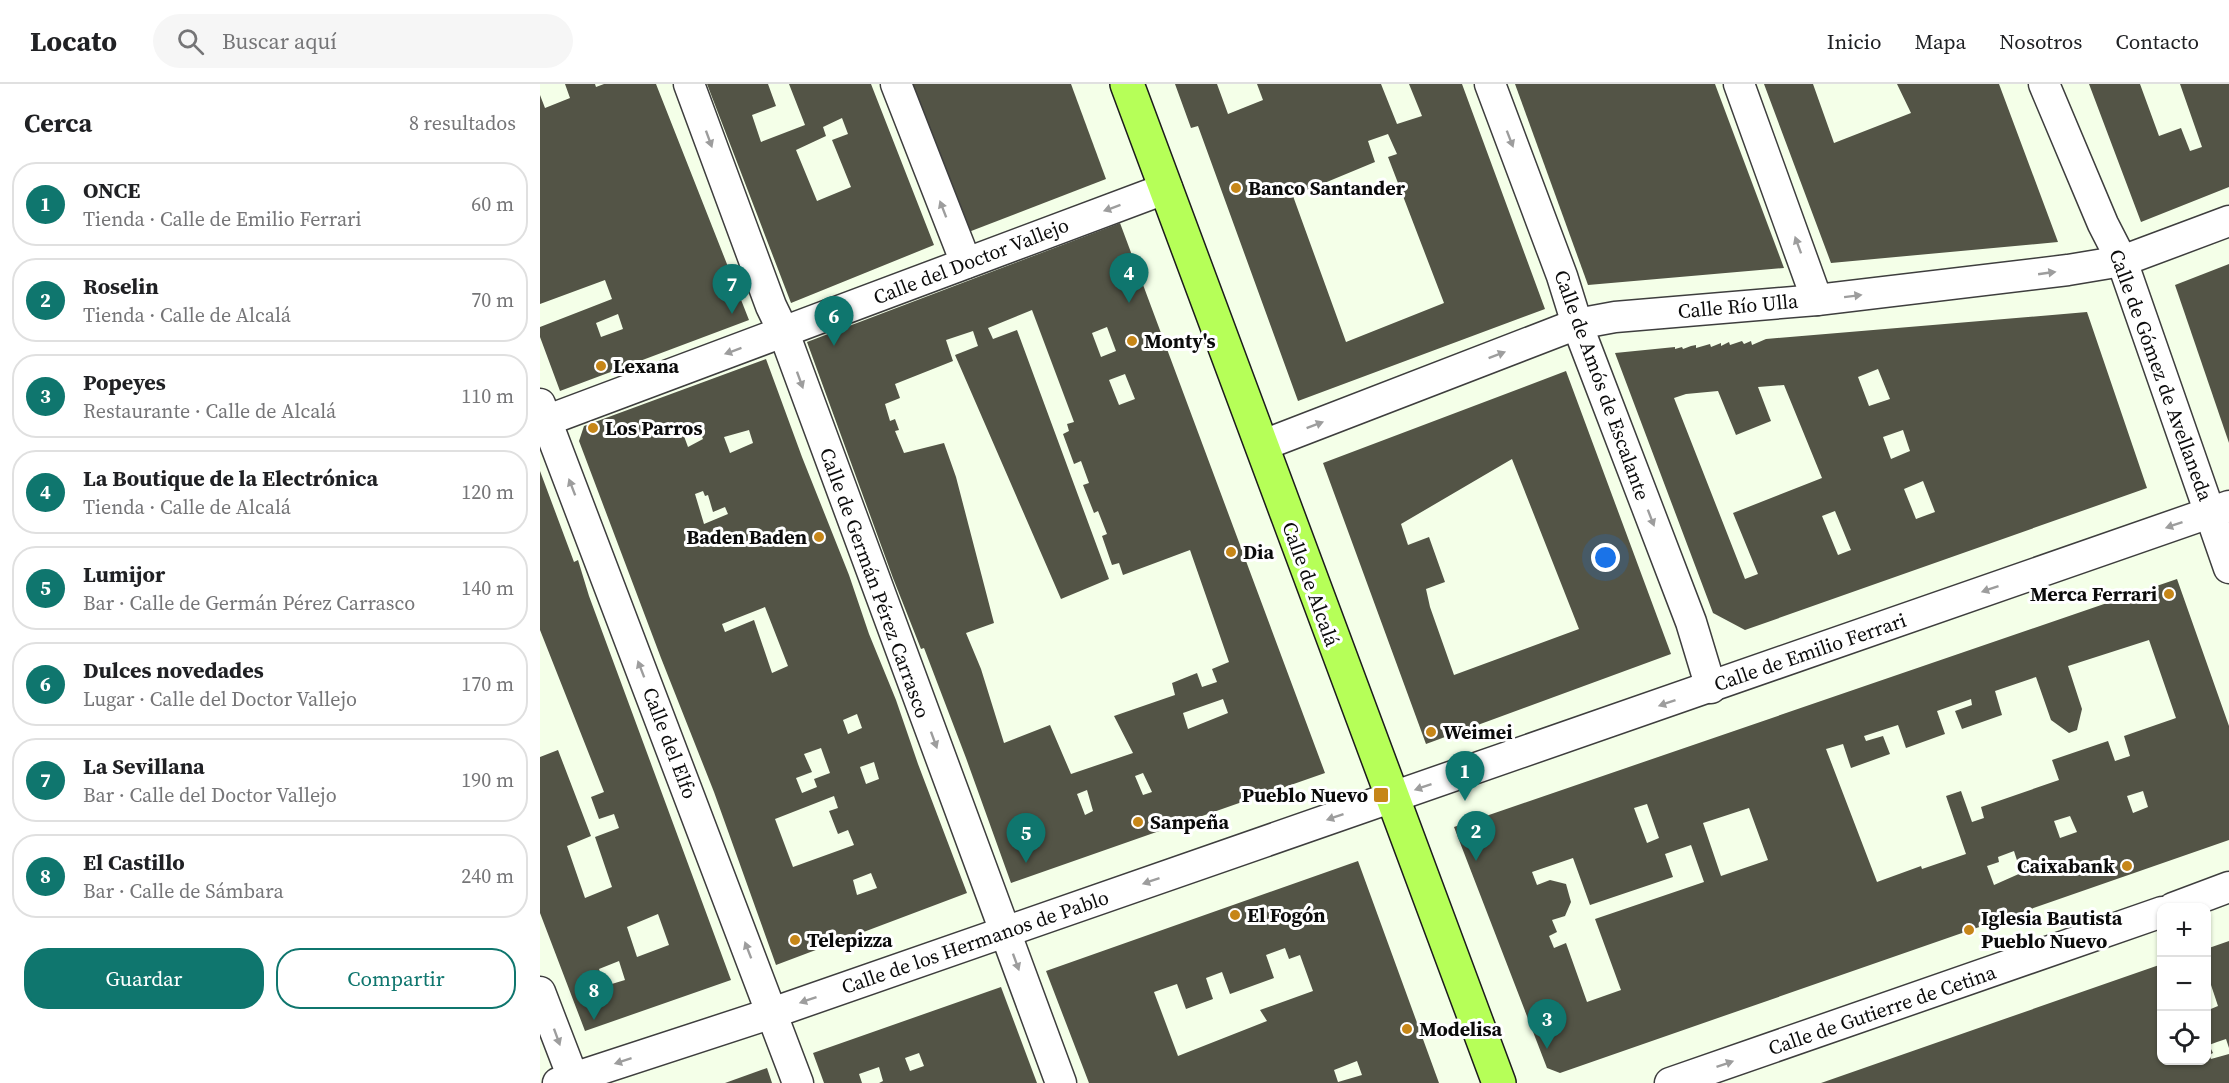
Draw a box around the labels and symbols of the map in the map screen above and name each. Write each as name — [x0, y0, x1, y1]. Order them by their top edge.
one-way arrow — [705, 130, 715, 148]
one-way arrow — [1506, 130, 1515, 148]
place label: Banco Santander — [1248, 174, 1406, 202]
marker: Banco Santander — [1229, 181, 1243, 195]
one-way arrow — [938, 200, 948, 218]
one-way arrow — [1103, 204, 1121, 214]
street label: Calle del Doctor Vallejo — [869, 211, 1073, 311]
one-way arrow — [1793, 235, 1803, 253]
street label: Calle de Gómez de Avellaneda — [2102, 245, 2220, 505]
pin: 4 — [1110, 254, 1148, 303]
pin: 7 — [712, 264, 752, 314]
street label: Calle de Amós de Escalante — [1547, 266, 1657, 504]
one-way arrow — [2037, 269, 2056, 278]
street label: Calle Río Ulla — [1677, 287, 1800, 325]
one-way arrow — [1843, 291, 1862, 301]
pin: 6 — [814, 296, 854, 346]
place label: Monty's — [1144, 327, 1216, 355]
marker: Monty's — [1125, 334, 1139, 348]
one-way arrow — [724, 347, 742, 357]
one-way arrow — [1488, 350, 1506, 359]
place label: Lexana — [613, 352, 680, 380]
marker: Lexana — [594, 359, 608, 373]
one-way arrow — [795, 371, 805, 389]
place label: Los Parros — [605, 414, 703, 442]
one-way arrow — [1306, 420, 1324, 429]
marker: Los Parros — [586, 421, 600, 435]
street label: Calle de Germán Pérez Carrasco — [813, 444, 937, 722]
one-way arrow — [567, 478, 576, 496]
one-way arrow — [1646, 510, 1656, 528]
street label: Calle de Alcalá — [1275, 518, 1347, 651]
one-way arrow — [2165, 520, 2183, 530]
place label: Baden Baden — [686, 523, 807, 551]
marker: Baden Baden — [812, 530, 826, 544]
place label: Dia — [1243, 538, 1274, 566]
your location — [1591, 543, 1620, 572]
marker: Dia — [1224, 545, 1238, 559]
place label: Merca Ferrari — [2030, 580, 2157, 608]
one-way arrow — [1981, 585, 1999, 595]
marker: Merca Ferrari — [2162, 587, 2176, 601]
street label: Calle de Emilio Ferrari — [1710, 606, 1910, 698]
one-way arrow — [636, 660, 646, 678]
street label: Calle del Elfo — [636, 683, 704, 803]
one-way arrow — [1658, 698, 1676, 708]
place label: Weimei — [1443, 718, 1513, 746]
marker: Weimei — [1424, 725, 1438, 739]
one-way arrow — [929, 731, 939, 749]
pin: 1 — [1446, 752, 1484, 801]
place label: Pueblo Nuevo — [1242, 781, 1368, 809]
one-way arrow — [1414, 782, 1432, 792]
marker: Pueblo Nuevo — [1372, 786, 1390, 804]
place label: Sanpeña — [1150, 808, 1229, 836]
one-way arrow — [1326, 812, 1344, 822]
pin: 2 — [1456, 812, 1496, 861]
pin: 5 — [1006, 814, 1046, 863]
marker: Sanpeña — [1131, 815, 1145, 829]
place label: Caixabank — [2017, 852, 2115, 880]
marker: Caixabank — [2120, 859, 2134, 873]
one-way arrow — [1142, 876, 1160, 886]
street label: Calle de los Hermanos de Pablo — [838, 883, 1112, 1001]
place label: El Fogón — [1247, 901, 1326, 929]
place label: Iglesia Bautista Pueblo Nuevo — [1981, 904, 2123, 955]
marker: El Fogón — [1228, 908, 1242, 922]
marker: Iglesia Bautista Pueblo Nuevo — [1962, 923, 1976, 937]
place label: Telepizza — [807, 926, 893, 954]
marker: Telepizza — [788, 933, 802, 947]
one-way arrow — [743, 941, 752, 959]
one-way arrow — [1012, 953, 1022, 971]
street label: Calle de Gutierre de Cetina — [1764, 958, 2000, 1062]
pin: 8 — [574, 970, 614, 1020]
one-way arrow — [799, 995, 817, 1005]
pin: 3 — [1528, 1000, 1566, 1049]
place label: Modelisa — [1419, 1015, 1503, 1043]
marker: Modelisa — [1400, 1022, 1414, 1036]
one-way arrow — [553, 1028, 563, 1046]
one-way arrow — [614, 1057, 632, 1067]
one-way arrow — [1716, 1058, 1734, 1068]

